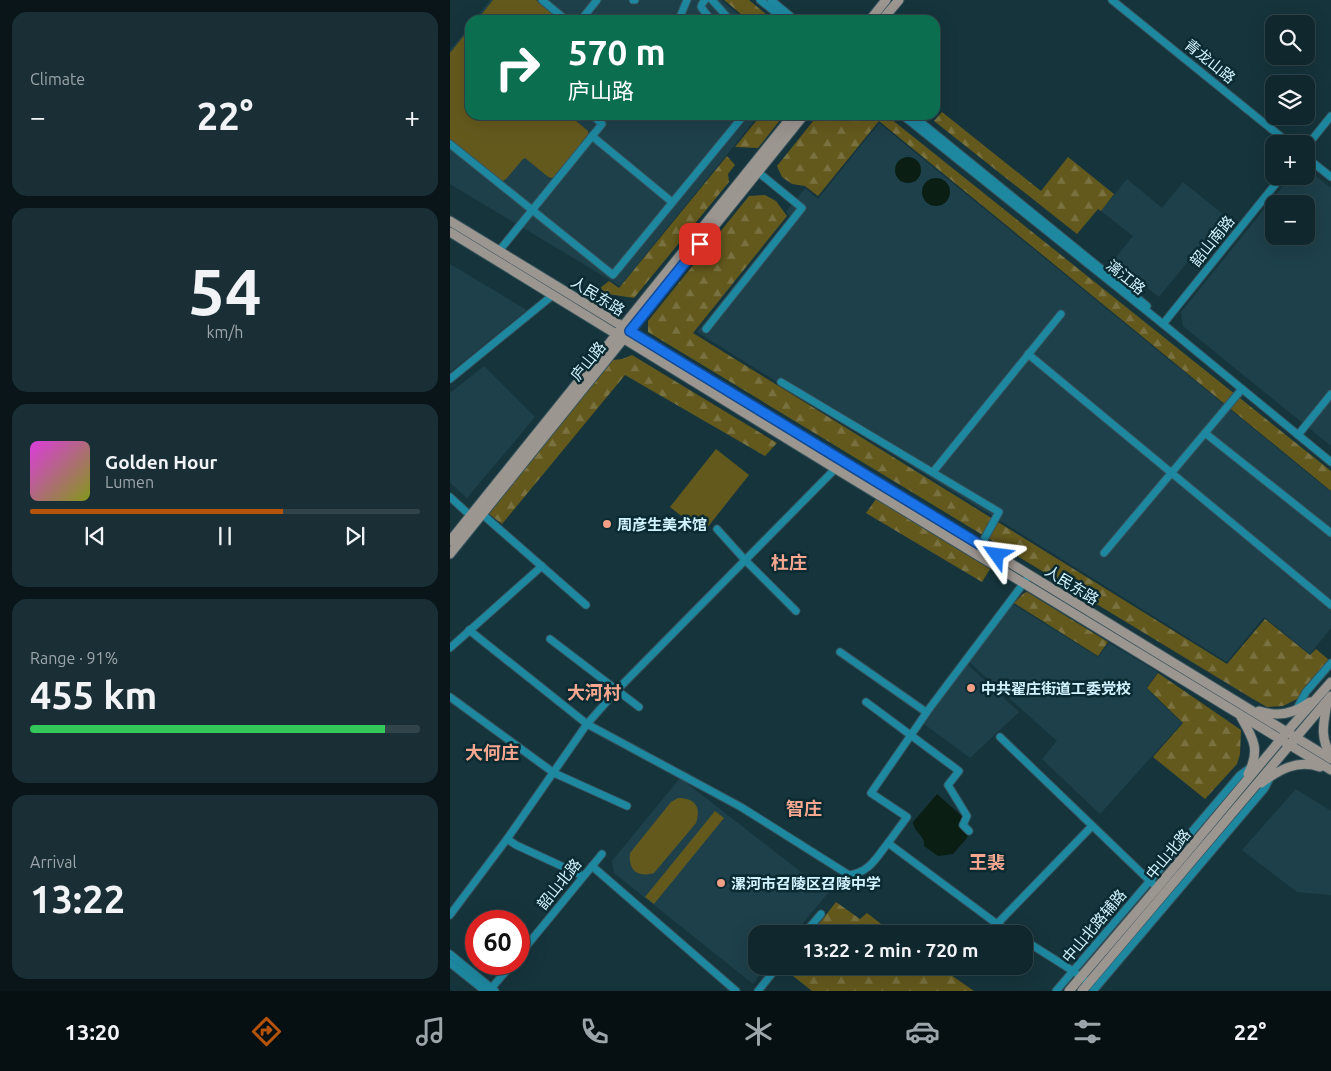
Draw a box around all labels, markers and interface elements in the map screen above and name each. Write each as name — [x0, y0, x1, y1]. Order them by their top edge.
map controls — [1265, 15, 1315, 245]
button: search — [1265, 15, 1315, 65]
text: 570 m — [568, 32, 666, 72]
icon: right — [485, 35, 550, 100]
street label: 青龙山路 — [1181, 36, 1239, 86]
text: Climate — [30, 70, 85, 88]
button: layers — [1265, 75, 1315, 125]
text: 庐山路 — [568, 78, 634, 103]
text: 22° — [197, 95, 253, 137]
text: − — [30, 101, 46, 132]
text: + — [404, 101, 420, 132]
button: + — [1265, 135, 1315, 185]
button: − — [1265, 195, 1315, 245]
street label: 韶山南路 — [1187, 212, 1237, 270]
pin — [679, 223, 721, 265]
icon: arrive — [686, 230, 714, 258]
text: 54 — [188, 254, 262, 327]
street label: 漓江路 — [1103, 256, 1149, 298]
street label: 人民东路 — [568, 273, 628, 319]
text: km/h — [207, 323, 243, 341]
street label: 庐山路 — [567, 338, 609, 384]
text: Golden Hour — [105, 451, 217, 473]
text: Lumen — [105, 473, 154, 491]
place label: 周彦生美术馆 — [617, 516, 707, 533]
marker: 周彦生美术馆 — [601, 518, 613, 530]
icon: previous — [81, 522, 109, 550]
icon: pause — [211, 522, 239, 550]
icon: next — [341, 522, 369, 550]
position arrow — [970, 528, 1022, 580]
district label: 杜庄 — [771, 552, 807, 572]
street label: 人民东路 — [1042, 562, 1102, 608]
text: Range · 91% — [30, 649, 118, 667]
text: 455 km — [30, 674, 157, 716]
place label: 中共翟庄街道工委党校 — [981, 680, 1131, 697]
district label: 大河村 — [567, 682, 621, 702]
marker: 中共翟庄街道工委党校 — [965, 682, 977, 694]
district label: 大何庄 — [465, 742, 519, 762]
district label: 智庄 — [786, 798, 822, 818]
street label: 中山北路 — [1142, 826, 1194, 882]
district label: 王裴 — [969, 852, 1005, 872]
text: Arrival — [30, 853, 77, 871]
street label: 韶山北路 — [534, 855, 584, 913]
place label: 漯河市召陵区召陵中学 — [731, 875, 881, 892]
marker: 漯河市召陵区召陵中学 — [715, 877, 727, 889]
text: 13:22 — [30, 878, 125, 920]
street label: 中山北路辅路 — [1059, 886, 1129, 966]
speed limit sign: 60 — [465, 910, 530, 975]
text: 13:22 · 2 min · 720 m — [803, 939, 978, 961]
icon: directions — [249, 1014, 284, 1049]
icon: music — [413, 1014, 448, 1049]
icon: phone — [577, 1014, 612, 1049]
icon: climate — [741, 1014, 776, 1049]
icon: car — [905, 1014, 940, 1049]
icon: filters — [1070, 1014, 1105, 1049]
text: 13:20 — [65, 1019, 120, 1044]
text: 22° — [1234, 1019, 1266, 1044]

